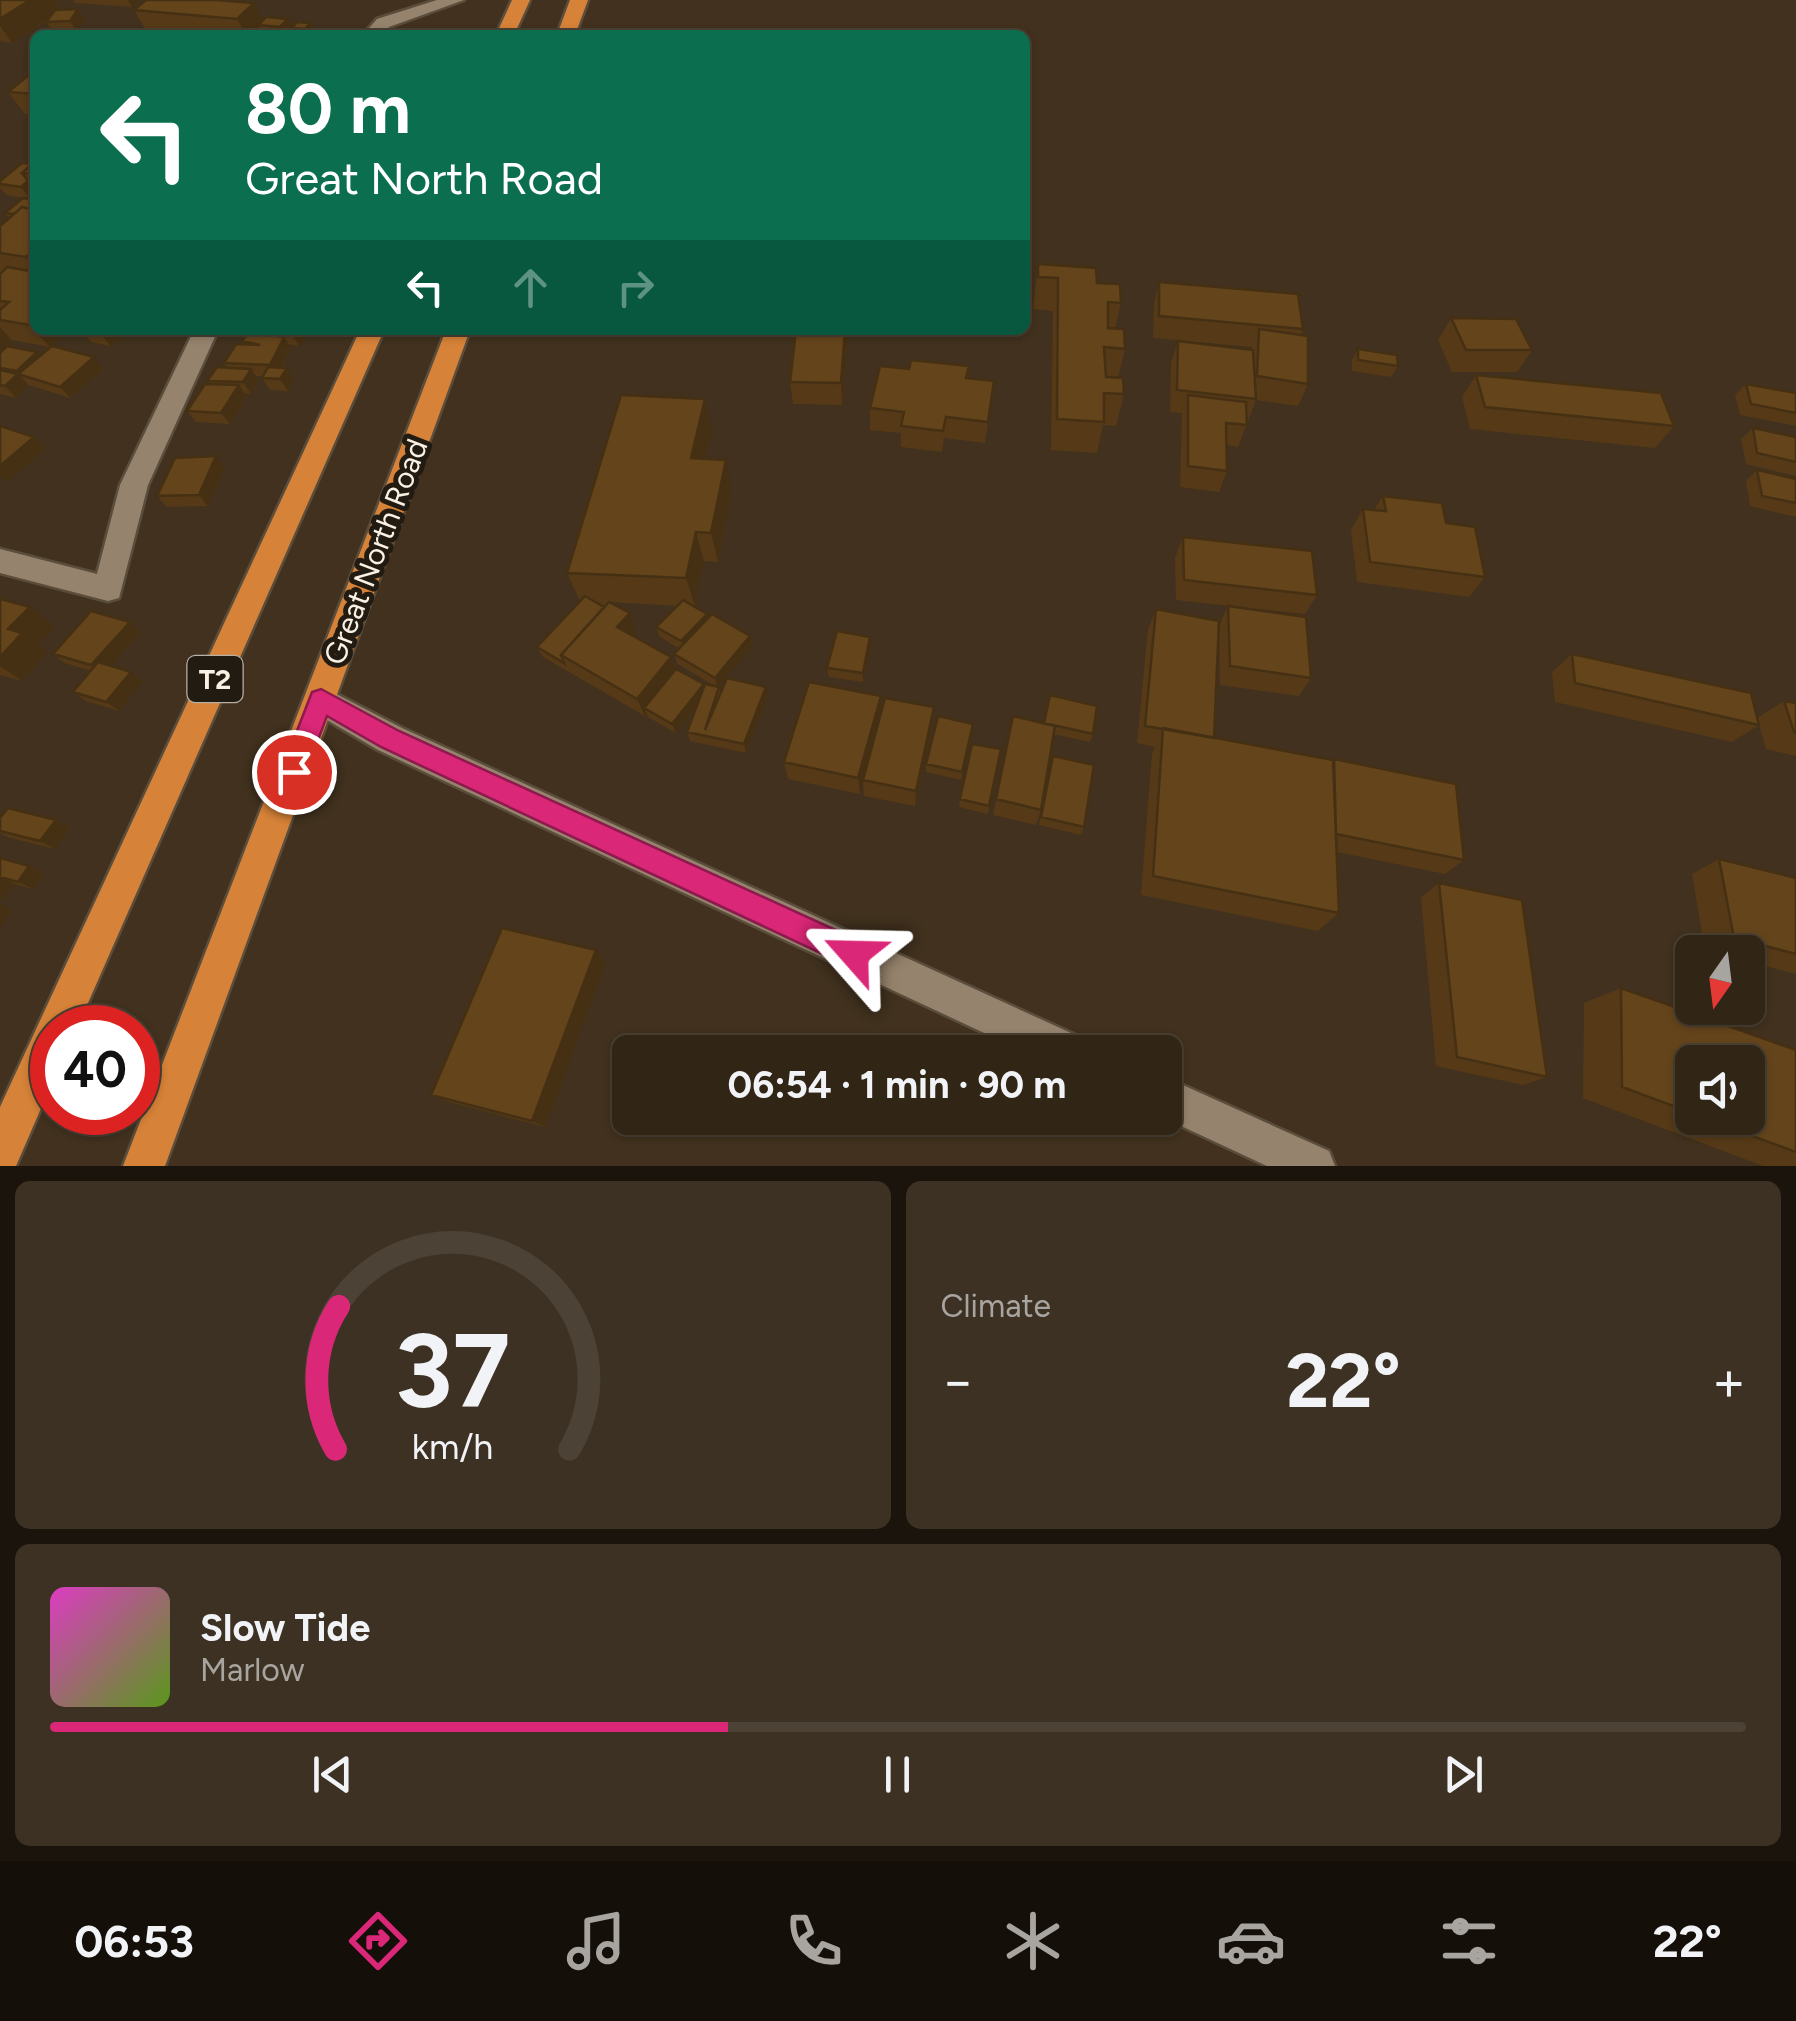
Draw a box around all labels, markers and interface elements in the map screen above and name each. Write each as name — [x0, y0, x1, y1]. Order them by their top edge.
text: 80 m — [245, 66, 411, 151]
icon: left — [80, 70, 210, 200]
text: Great North Road — [245, 151, 603, 205]
icon: left — [398, 260, 453, 315]
icon: ahead — [503, 260, 558, 315]
icon: right — [608, 260, 663, 315]
street label: Great North Road — [315, 434, 436, 670]
road number: T2 — [188, 656, 242, 702]
pin — [252, 730, 337, 815]
icon: arrive — [267, 745, 322, 800]
position arrow — [802, 902, 906, 1006]
north arrow — [1675, 935, 1765, 1025]
map controls — [1675, 935, 1765, 1135]
speed limit sign: 40 — [30, 1005, 160, 1135]
button: sound — [1675, 1045, 1765, 1135]
text: 06:54 · 1 min · 90 m — [728, 1062, 1066, 1108]
text: Climate — [941, 1287, 1051, 1325]
text: 37 — [395, 1308, 511, 1433]
text: 22° — [1286, 1336, 1401, 1426]
text: − — [941, 1348, 975, 1414]
text: + — [1712, 1348, 1746, 1414]
text: km/h — [412, 1425, 494, 1468]
text: Slow Tide — [200, 1605, 370, 1651]
text: Marlow — [200, 1651, 304, 1689]
icon: previous — [305, 1747, 360, 1802]
icon: pause — [870, 1747, 925, 1802]
icon: next — [1436, 1747, 1491, 1802]
icon: directions — [343, 1906, 413, 1976]
icon: music — [561, 1906, 631, 1976]
icon: phone — [779, 1906, 849, 1976]
icon: climate — [998, 1906, 1068, 1976]
icon: car — [1216, 1906, 1286, 1976]
icon: filters — [1434, 1906, 1504, 1976]
text: 06:53 — [74, 1914, 194, 1968]
text: 22° — [1653, 1914, 1722, 1968]

